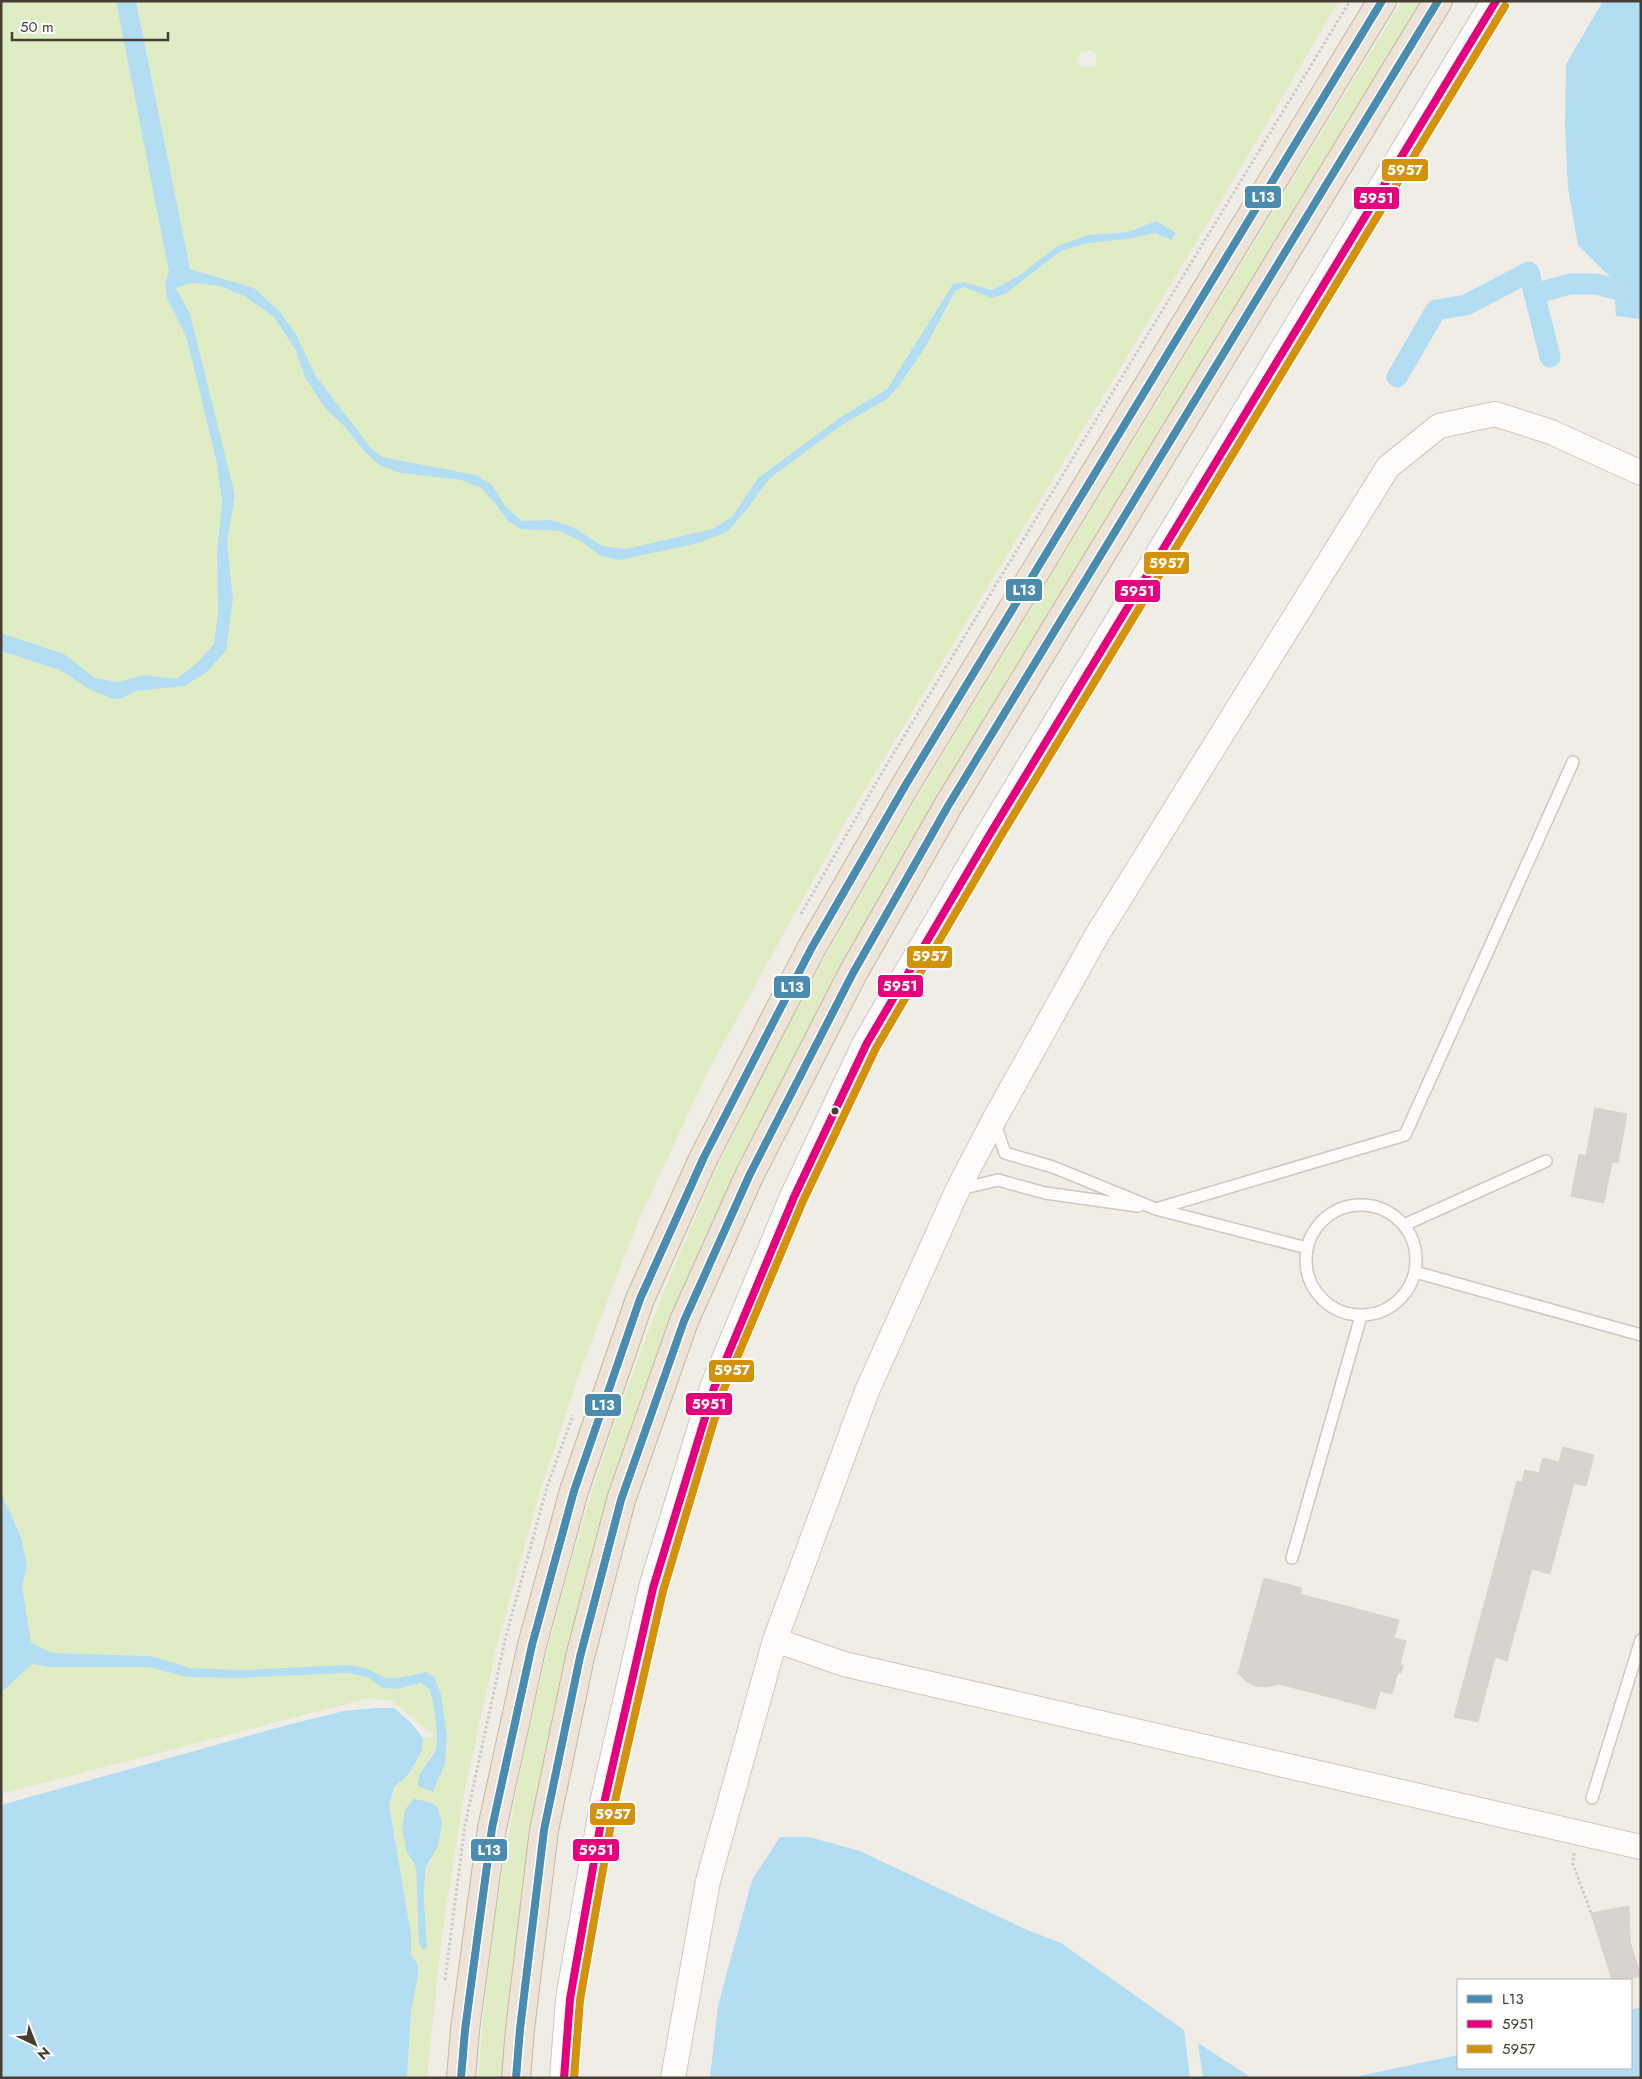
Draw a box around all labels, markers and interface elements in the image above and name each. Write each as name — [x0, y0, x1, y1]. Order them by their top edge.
scale bar — [12, 10, 169, 42]
text: 50 m — [20, 16, 54, 38]
line badge: 5957 — [1381, 158, 1429, 182]
text: 5957 — [1387, 160, 1423, 180]
line badge: L13 — [1244, 185, 1282, 209]
line badge: 5951 — [1353, 186, 1400, 210]
text: L13 — [1251, 187, 1275, 207]
text: 5951 — [1359, 188, 1393, 208]
line badge: 5957 — [1143, 551, 1190, 575]
text: 5957 — [1149, 553, 1185, 573]
line badge: L13 — [1005, 578, 1043, 602]
line badge: 5951 — [1114, 579, 1161, 603]
text: L13 — [1012, 580, 1036, 600]
text: 5951 — [1120, 581, 1154, 601]
line badge: 5957 — [906, 945, 953, 969]
text: 5957 — [912, 946, 948, 966]
line badge: 5951 — [877, 974, 924, 998]
line badge: L13 — [773, 975, 811, 999]
text: 5951 — [883, 976, 917, 996]
text: L13 — [780, 977, 804, 997]
unlabelled marker — [830, 1106, 840, 1116]
line badge: 5957 — [708, 1359, 755, 1383]
text: 5957 — [714, 1360, 750, 1380]
line badge: 5951 — [685, 1392, 733, 1416]
line badge: L13 — [584, 1393, 622, 1417]
text: 5951 — [692, 1394, 726, 1414]
text: L13 — [591, 1395, 615, 1415]
line badge: 5957 — [589, 1802, 636, 1826]
text: 5957 — [595, 1804, 631, 1824]
line badge: L13 — [470, 1838, 508, 1862]
line badge: 5951 — [572, 1838, 620, 1862]
text: L13 — [477, 1840, 501, 1860]
text: 5951 — [579, 1840, 613, 1860]
legend — [1457, 1979, 1632, 2069]
text: L13 — [1502, 1988, 1524, 2010]
text: 5951 — [1502, 2013, 1534, 2035]
north arrow — [10, 2019, 60, 2069]
text: 5957 — [1502, 2038, 1536, 2060]
text: N — [33, 2042, 55, 2065]

